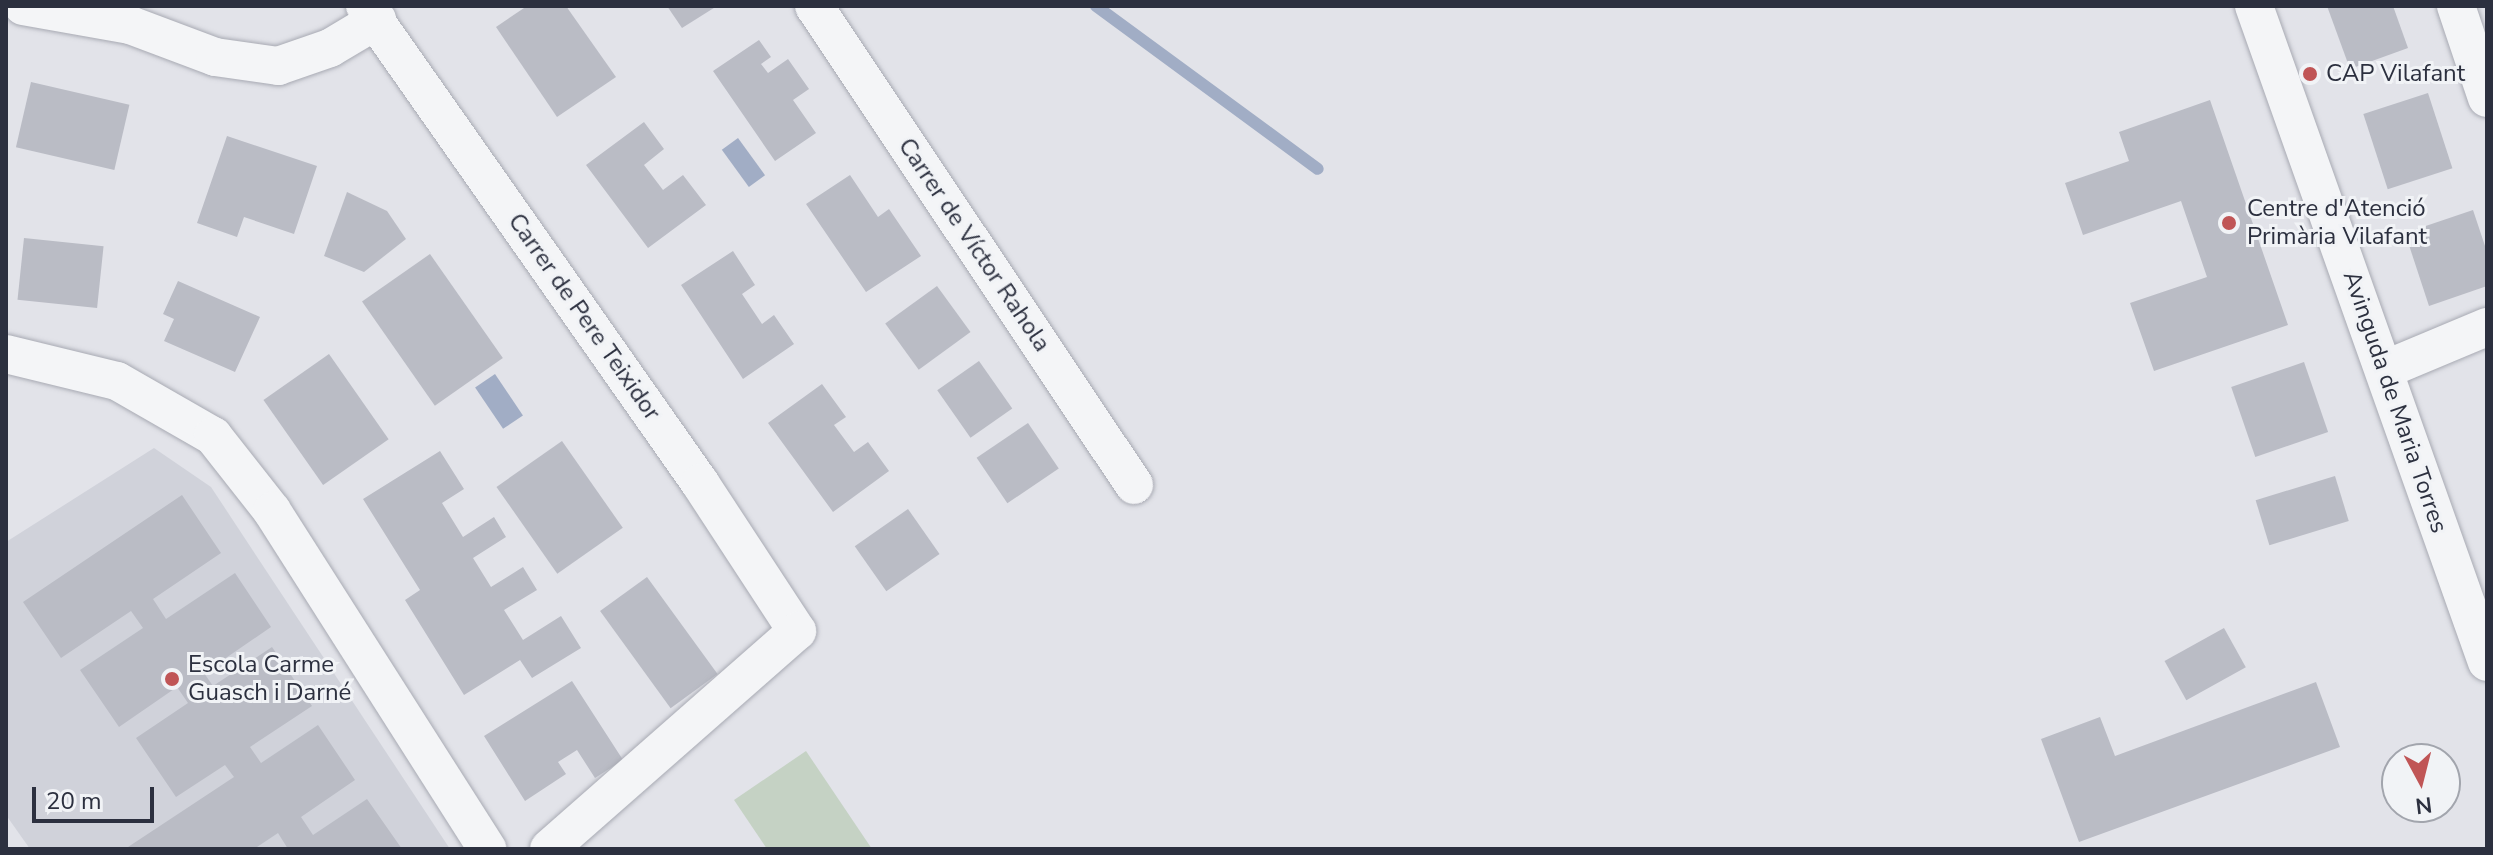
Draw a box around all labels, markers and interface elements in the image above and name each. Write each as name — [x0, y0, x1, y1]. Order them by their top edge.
place label: CAP Vilafant — [2326, 60, 2465, 88]
marker: CAP Vilafant — [2301, 65, 2319, 83]
street label: Carrer de Víctor Rahola — [892, 133, 1056, 357]
place label: Centre d'Atenció Primària Vilafant — [2247, 195, 2427, 251]
street label: Carrer de Pere Teixidor — [502, 208, 666, 426]
marker: Centre d'Atenció Primària Vilafant — [2218, 212, 2240, 234]
street label: Avinguda de Maria Torres — [2337, 267, 2453, 537]
place label: Escola Carme Guasch i Darné — [188, 651, 351, 707]
marker: Escola Carme Guasch i Darné — [163, 670, 181, 688]
north arrow — [2381, 743, 2461, 823]
scale bar — [36, 771, 158, 821]
text: 20 m — [46, 785, 102, 817]
text: N — [2414, 789, 2434, 821]

